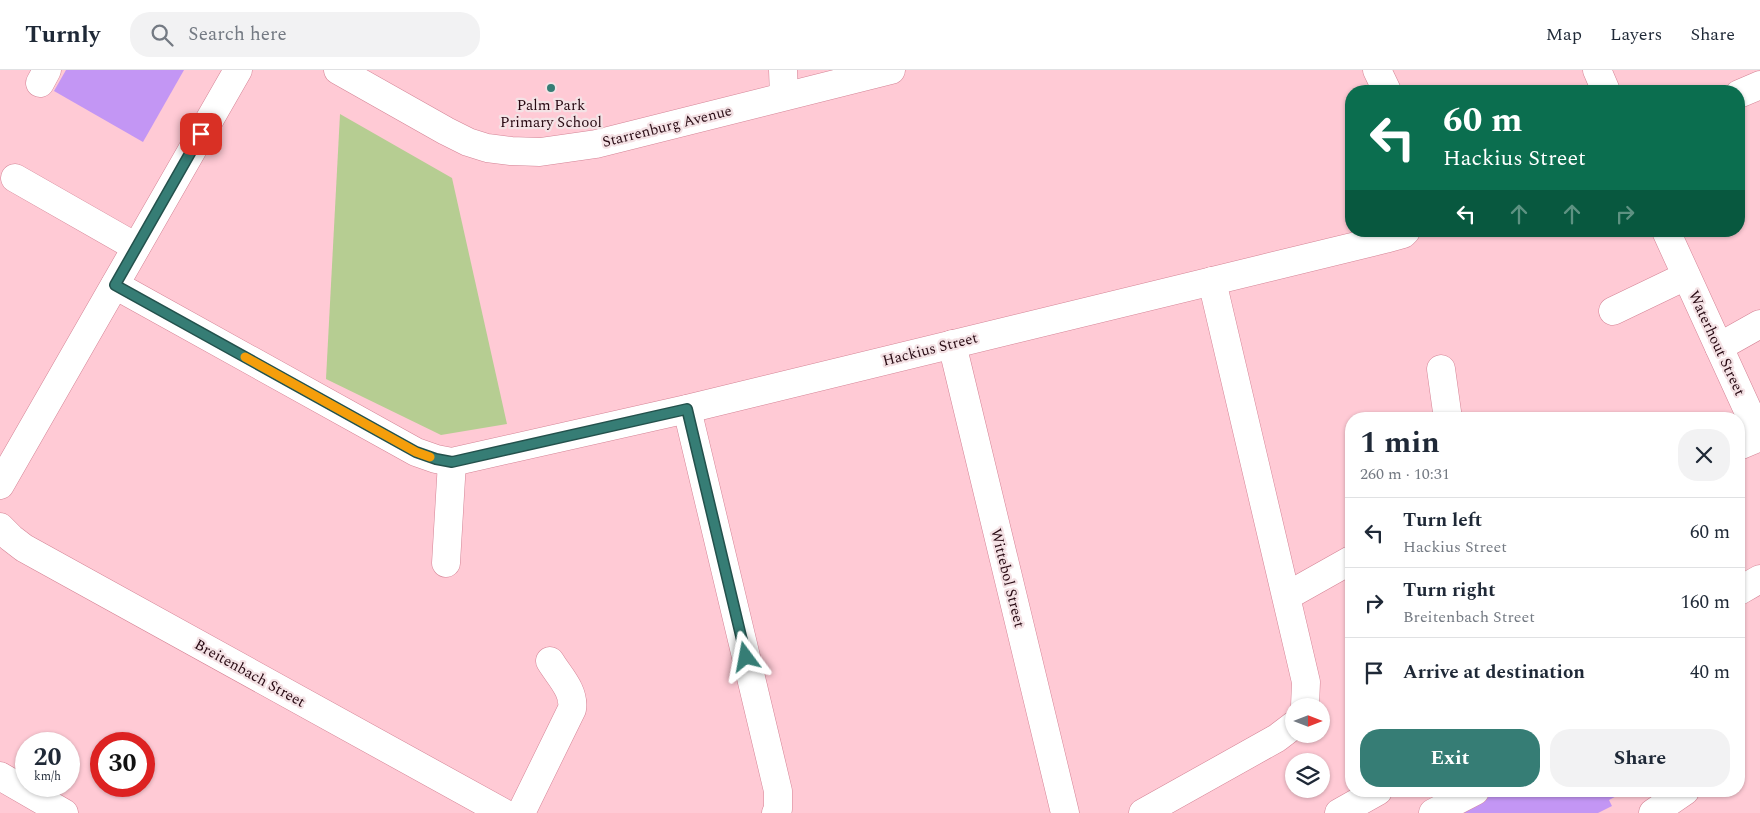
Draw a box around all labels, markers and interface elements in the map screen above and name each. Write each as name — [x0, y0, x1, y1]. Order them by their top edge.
search box — [130, 12, 480, 57]
text: Turnly — [25, 17, 100, 53]
text: Search here — [188, 20, 287, 49]
icon: search — [148, 21, 176, 49]
text: Map — [1546, 21, 1582, 48]
text: Layers — [1610, 21, 1662, 48]
text: Share — [1690, 21, 1735, 48]
marker: Palm Park Primary School — [545, 82, 557, 94]
place label: Palm Park Primary School — [500, 94, 602, 134]
text: 60 m — [1443, 94, 1523, 147]
street label: Starrenburg Avenue — [600, 99, 734, 154]
icon: left — [1360, 105, 1425, 170]
pin — [180, 113, 222, 155]
icon: arrive — [187, 120, 215, 148]
text: Hackius Street — [1443, 142, 1586, 175]
icon: left — [1452, 200, 1480, 228]
icon: ahead — [1505, 200, 1533, 228]
icon: ahead — [1558, 200, 1586, 228]
icon: right — [1611, 200, 1639, 228]
street label: Waterhout Street — [1682, 287, 1751, 400]
street label: Hackius Street — [880, 327, 980, 372]
text: 1 min — [1360, 420, 1440, 466]
button: close — [1678, 429, 1730, 481]
text: 260 m · 10:31 — [1360, 462, 1450, 486]
text: Turn left — [1403, 506, 1482, 535]
text: 60 m — [1690, 518, 1730, 547]
icon: left — [1360, 519, 1388, 547]
street label: Wittebol Street — [984, 526, 1031, 630]
text: Hackius Street — [1403, 535, 1507, 559]
text: Turn right — [1403, 576, 1496, 605]
text: 160 m — [1680, 588, 1730, 617]
icon: right — [1360, 589, 1388, 617]
text: Breitenbach Street — [1403, 605, 1535, 629]
position arrow — [719, 630, 771, 682]
street label: Breitenbach Street — [190, 633, 309, 714]
text: Arrive at destination — [1403, 658, 1585, 687]
text: 40 m — [1690, 658, 1730, 687]
icon: arrive — [1360, 659, 1388, 687]
north arrow — [1285, 698, 1330, 742]
map controls — [1285, 698, 1330, 798]
button: Exit — [1360, 729, 1540, 787]
button: Share — [1550, 729, 1730, 787]
speed limit sign: 30 — [90, 732, 155, 797]
text: 20 — [33, 739, 62, 777]
button: layers — [1285, 753, 1330, 798]
text: km/h — [34, 767, 61, 786]

